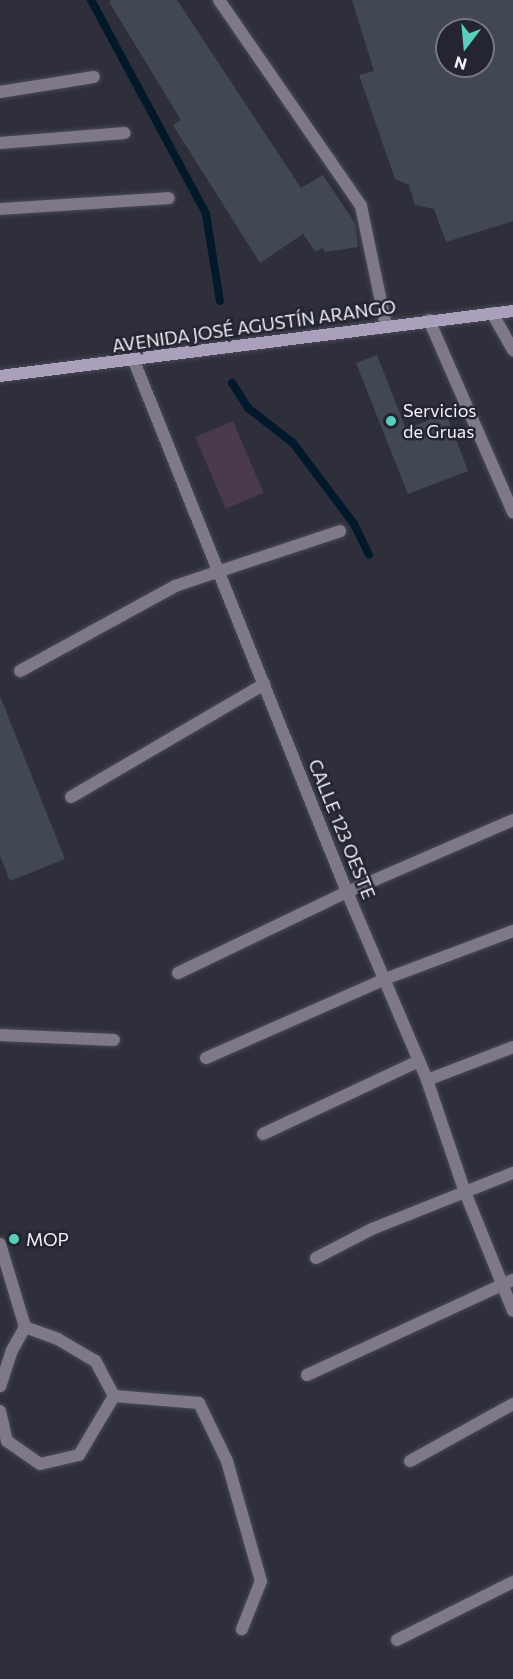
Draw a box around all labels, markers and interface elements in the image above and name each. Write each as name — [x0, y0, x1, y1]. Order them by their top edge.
north arrow — [435, 18, 495, 78]
text: N — [452, 53, 469, 75]
street label: AVENIDA JOSÉ AGUSTÍN ARANGO — [111, 295, 397, 357]
place label: Servicios de Gruas — [403, 400, 476, 442]
marker: Servicios de Gruas — [384, 414, 398, 428]
street label: CALLE 123 OESTE — [304, 756, 380, 902]
place label: MOP — [26, 1228, 69, 1250]
marker: MOP — [7, 1232, 21, 1246]

